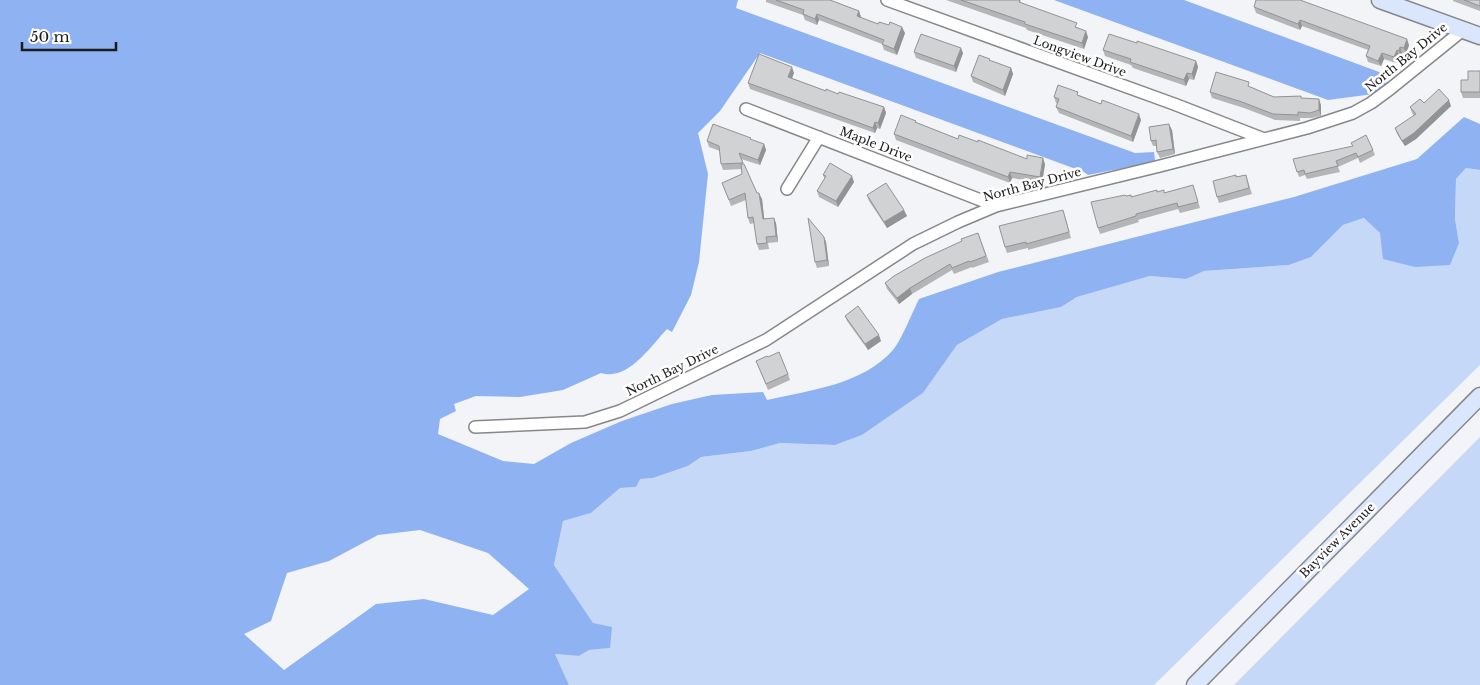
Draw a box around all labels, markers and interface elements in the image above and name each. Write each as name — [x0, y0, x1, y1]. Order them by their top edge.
street label: North Bay Drive — [1362, 19, 1450, 95]
scale bar — [22, 20, 116, 52]
text: 50 m — [30, 27, 70, 46]
street label: Longview Drive — [1031, 32, 1129, 80]
street label: Maple Drive — [838, 123, 914, 165]
street label: North Bay Drive — [981, 164, 1083, 204]
street label: North Bay Drive — [623, 341, 721, 399]
street label: Bayview Avenue — [1296, 499, 1378, 581]

